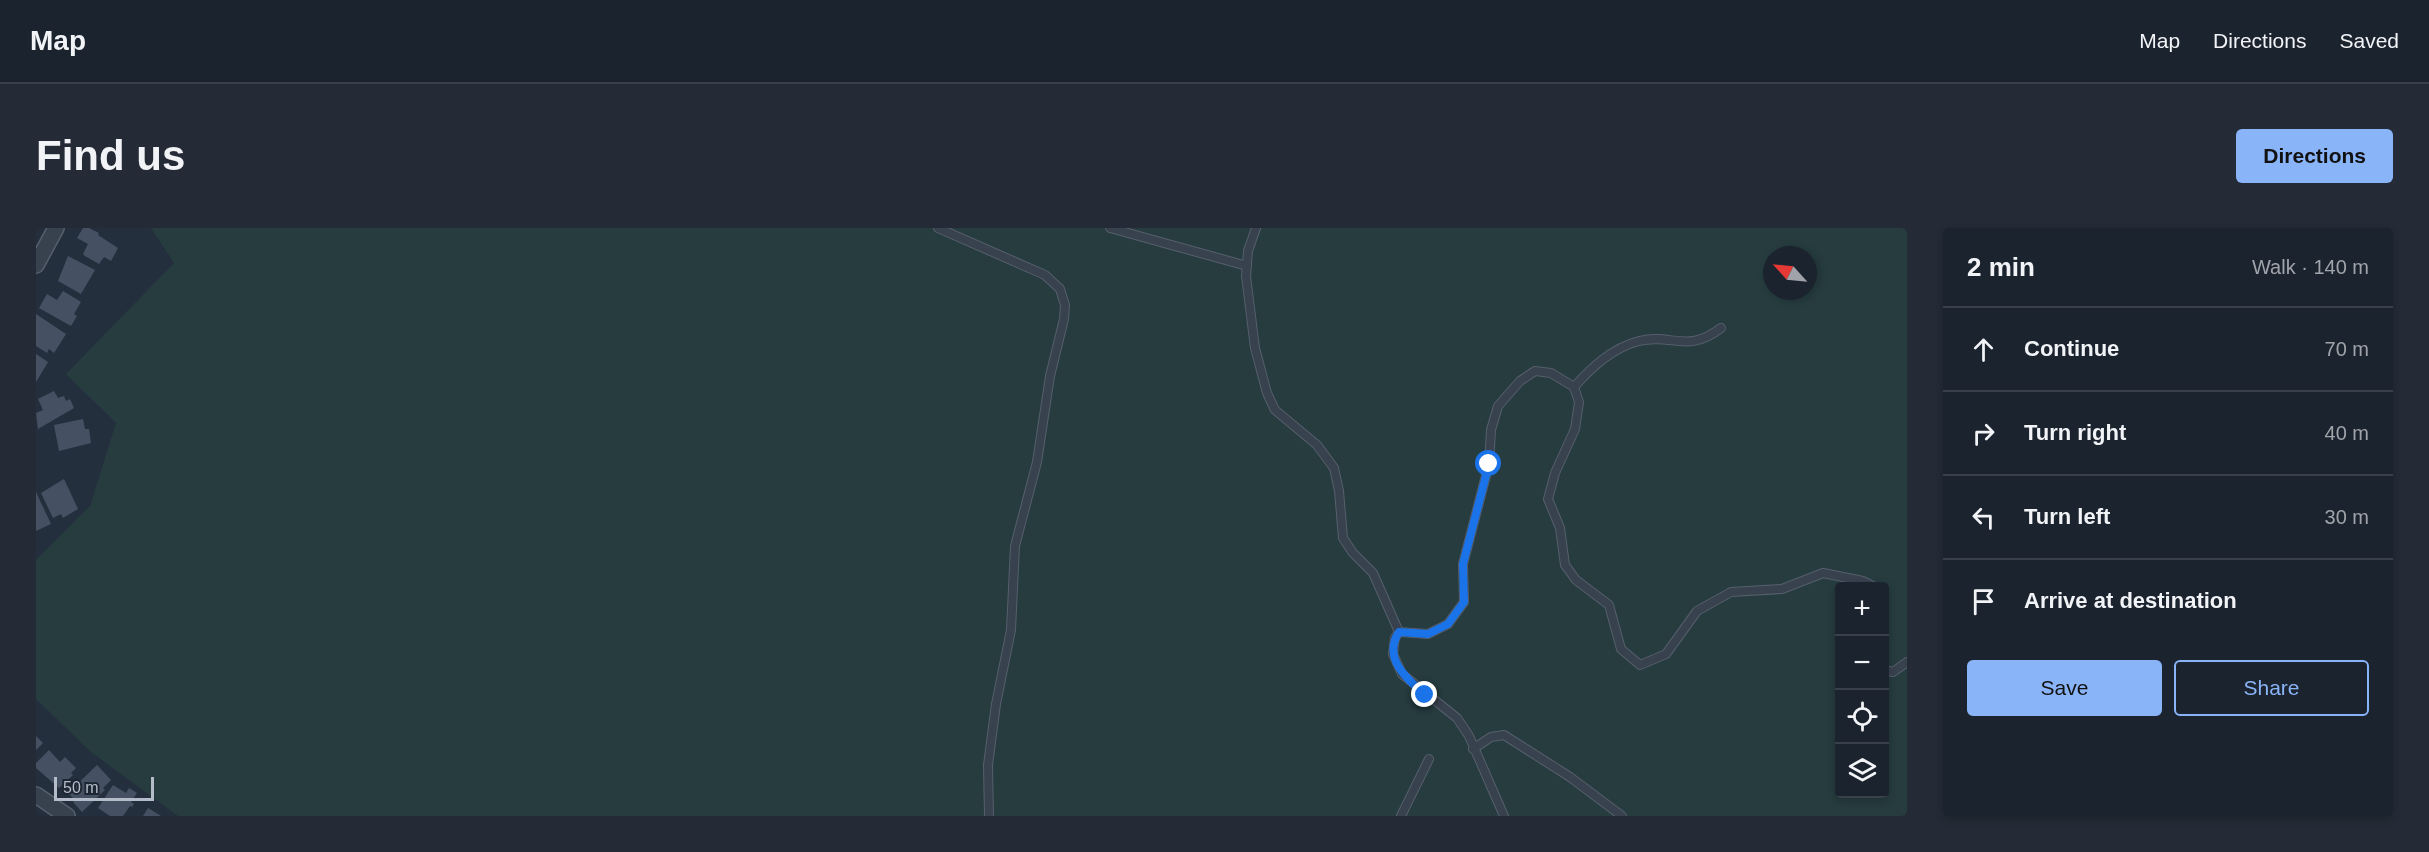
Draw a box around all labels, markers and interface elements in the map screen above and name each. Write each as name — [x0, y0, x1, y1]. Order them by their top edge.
text: Map — [30, 25, 86, 56]
text: Map — [2139, 29, 2180, 52]
text: Directions — [2213, 29, 2306, 52]
text: Saved — [2339, 29, 2399, 52]
button: Directions — [2236, 129, 2393, 183]
text: Find us — [36, 132, 185, 179]
north arrow — [1763, 246, 1817, 300]
text: 2 min — [1967, 252, 2035, 282]
text: Walk · 140 m — [2252, 256, 2369, 278]
icon: ahead — [1967, 333, 2000, 366]
text: Continue — [2024, 336, 2119, 361]
text: 70 m — [2325, 338, 2369, 360]
icon: right — [1967, 417, 2000, 450]
text: Turn right — [2024, 420, 2126, 445]
text: 40 m — [2325, 422, 2369, 444]
route start — [1475, 450, 1501, 476]
icon: left — [1967, 501, 2000, 534]
text: Turn left — [2024, 504, 2110, 529]
text: 30 m — [2325, 506, 2369, 528]
map controls — [1835, 582, 1889, 798]
button: + — [1835, 582, 1889, 636]
icon: arrive — [1967, 585, 2000, 618]
text: Arrive at destination — [2024, 588, 2237, 613]
button: − — [1835, 636, 1889, 690]
button: Save — [1967, 660, 2162, 716]
button: Share — [2174, 660, 2369, 716]
route end — [1411, 681, 1437, 707]
button: locate — [1835, 690, 1889, 744]
button: layers — [1835, 744, 1889, 798]
scale bar — [54, 774, 154, 802]
text: 50 m — [63, 779, 99, 796]

